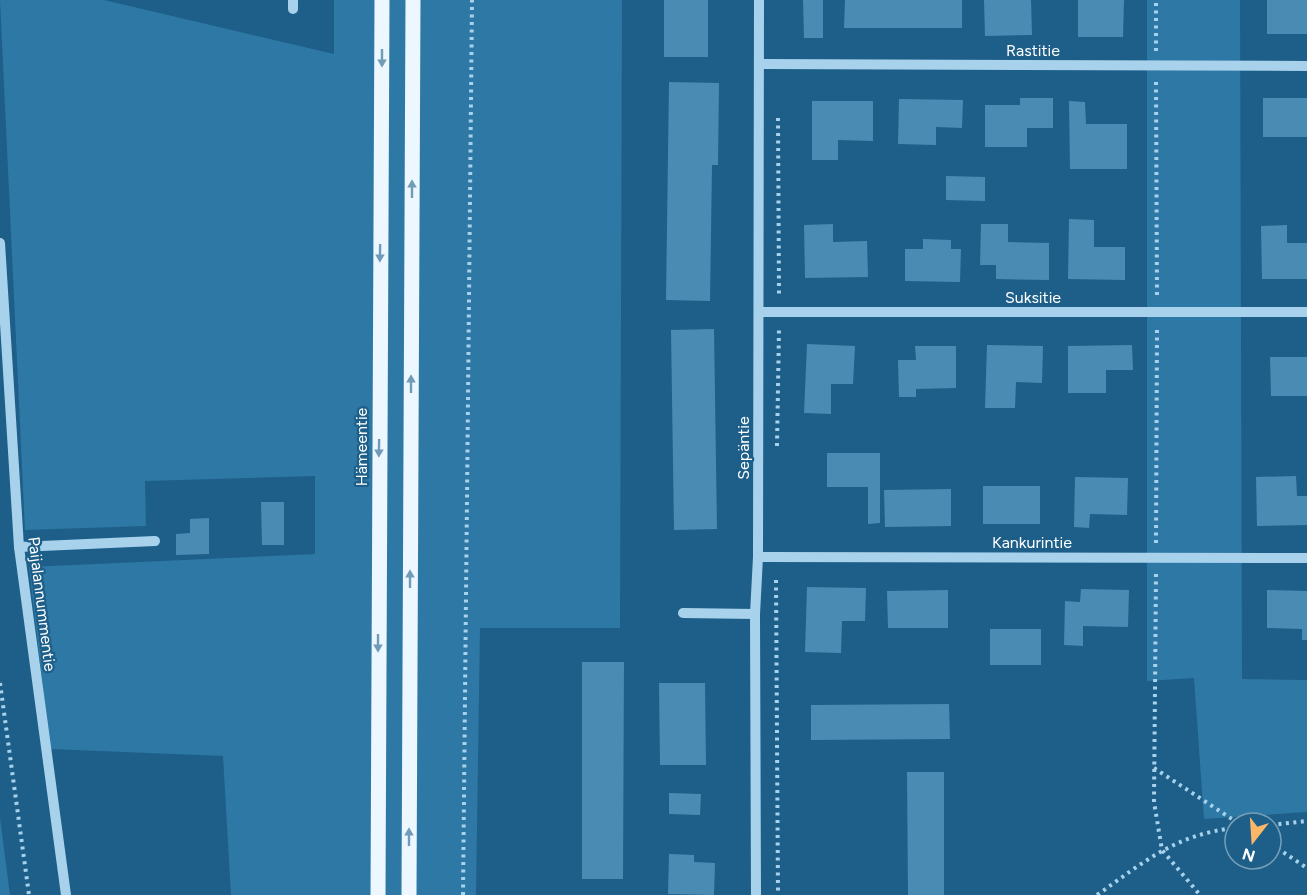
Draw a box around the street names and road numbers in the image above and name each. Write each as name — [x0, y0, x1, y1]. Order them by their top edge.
street label: Rastitie — [1006, 41, 1060, 60]
street label: Suksitie — [1005, 288, 1061, 307]
street label: Hämeentie — [352, 407, 371, 486]
street label: Sepäntie — [734, 416, 753, 480]
street label: Kankurintie — [992, 533, 1072, 552]
street label: Paijalannummentie — [24, 536, 60, 673]

